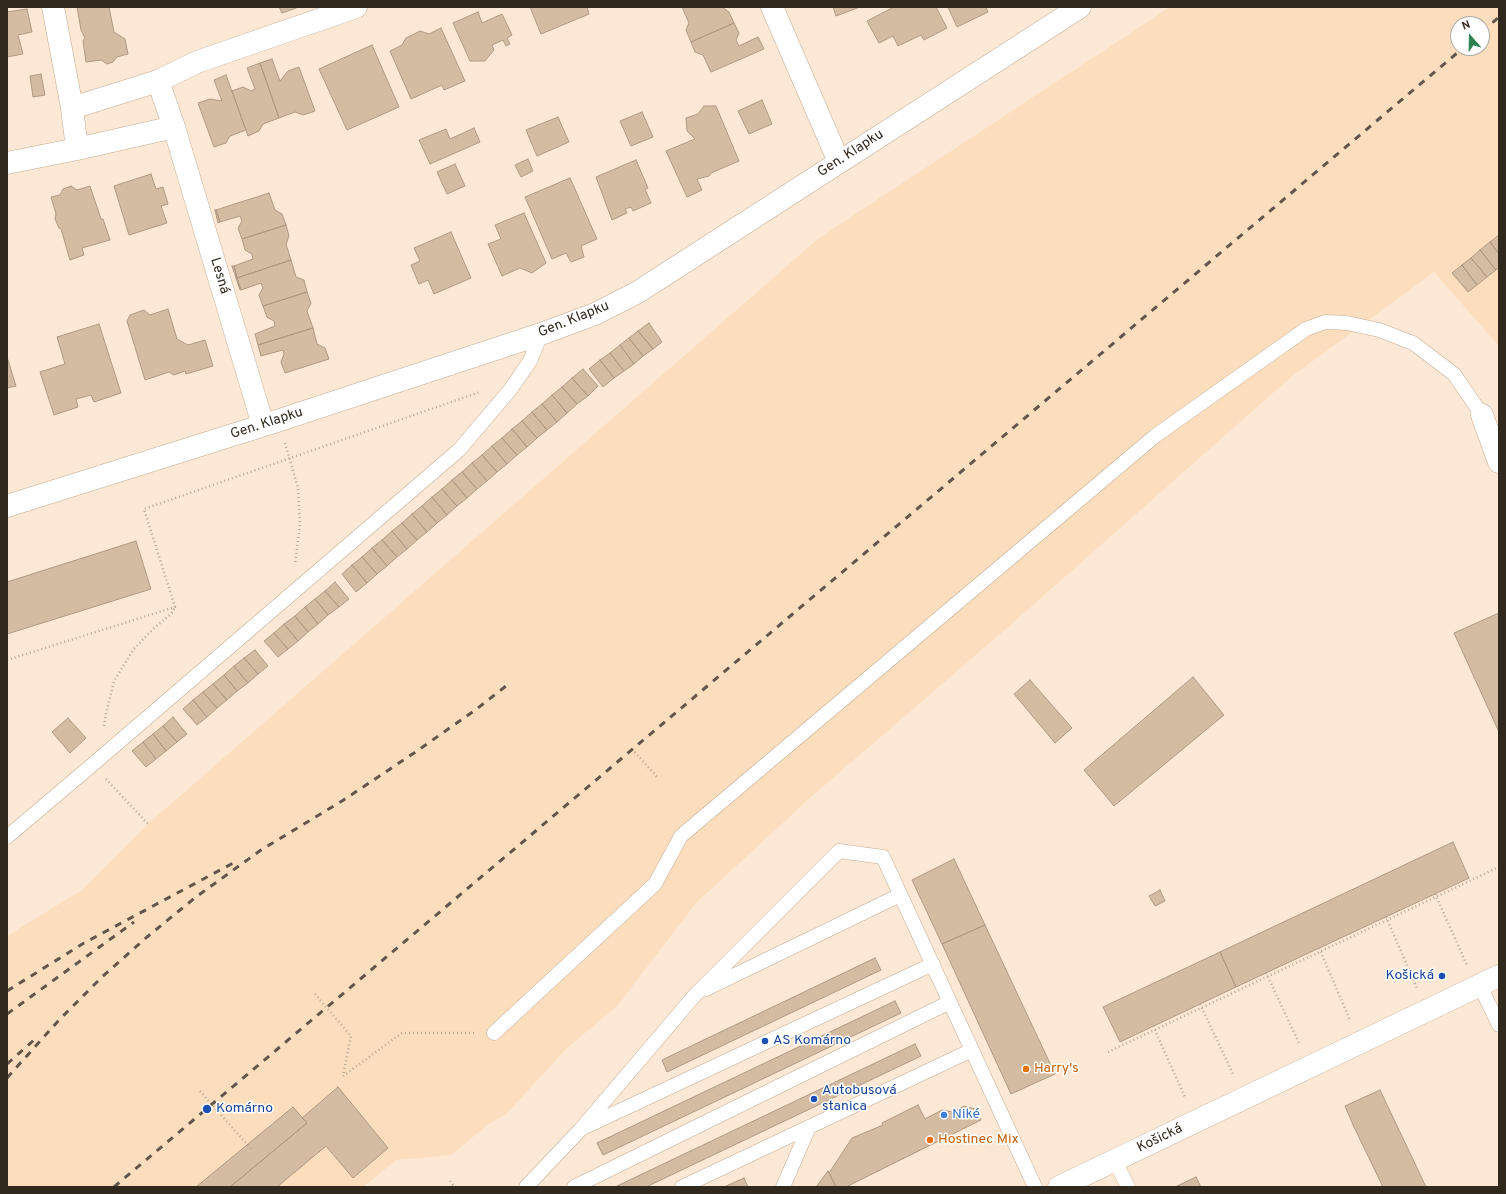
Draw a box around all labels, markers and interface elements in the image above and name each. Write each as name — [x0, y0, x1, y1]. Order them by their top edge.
north arrow — [1450, 16, 1490, 56]
text: N — [1460, 18, 1472, 34]
street label: Gen. Klapku — [815, 126, 887, 182]
street label: Lesná — [206, 256, 232, 296]
street label: Gen. Klapku — [536, 298, 612, 342]
street label: Gen. Klapku — [229, 404, 305, 444]
place label: Košická — [1386, 968, 1434, 984]
marker: Košická — [1437, 971, 1447, 981]
place label: AS Komárno — [773, 1033, 851, 1049]
marker: AS Komárno — [760, 1036, 770, 1046]
place label: Harry's — [1034, 1061, 1079, 1077]
marker: Harry's — [1021, 1064, 1031, 1074]
place label: Autobusová stanica — [822, 1083, 897, 1116]
marker: Autobusová stanica — [809, 1094, 819, 1104]
place label: Komárno — [216, 1101, 273, 1117]
marker: Komárno — [201, 1103, 213, 1115]
place label: Niké — [952, 1107, 980, 1123]
marker: Niké — [939, 1110, 949, 1120]
street label: Košická — [1135, 1121, 1185, 1157]
place label: Hostinec Mix — [938, 1132, 1019, 1148]
marker: Hostinec Mix — [925, 1135, 935, 1145]

